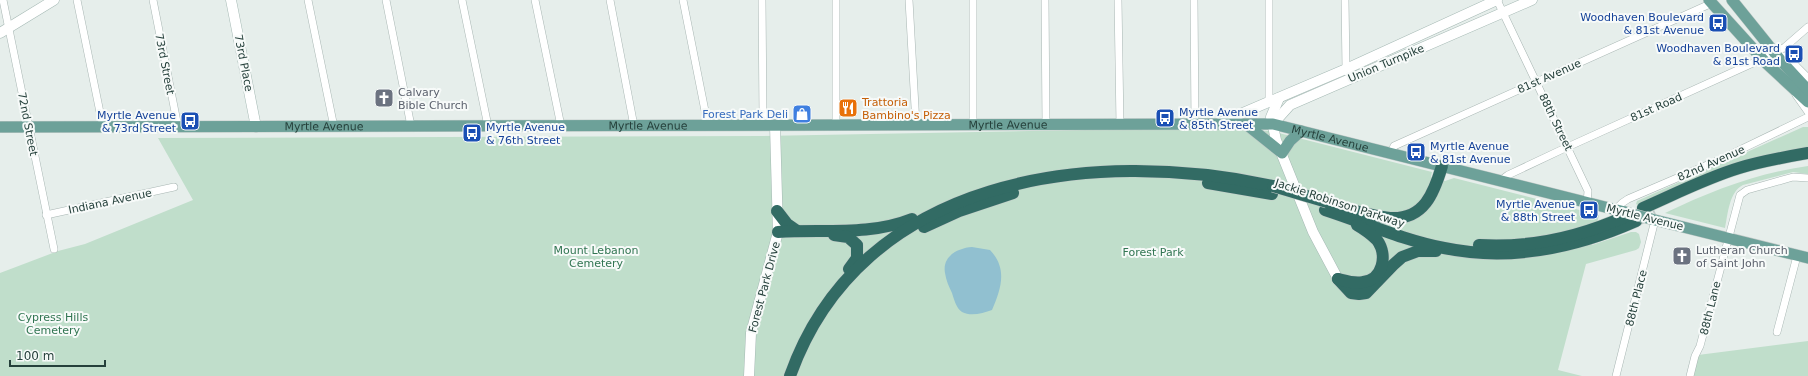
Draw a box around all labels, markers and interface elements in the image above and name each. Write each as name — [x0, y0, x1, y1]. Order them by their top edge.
place label: Woodhaven Boulevard & 81st Avenue — [1580, 11, 1704, 37]
bus stop icon: Woodhaven Boulevard & 81st Avenue — [1707, 12, 1729, 34]
street label: 73rd Street — [152, 32, 177, 97]
street label: 73rd Place — [232, 33, 255, 93]
street label: Union Turnpike — [1346, 41, 1426, 85]
place label: Woodhaven Boulevard & 81st Road — [1656, 42, 1780, 68]
bus stop icon: Woodhaven Boulevard & 81st Road — [1783, 43, 1805, 65]
street label: 81st Avenue — [1515, 57, 1583, 96]
place label: Calvary Bible Church — [398, 86, 468, 112]
church icon: Calvary Bible Church — [373, 87, 395, 109]
street label: 81st Road — [1628, 90, 1684, 125]
street label: 72nd Street — [15, 91, 40, 158]
street label: 88th Street — [1536, 91, 1575, 154]
place label: Trattoria Bambino's Pizza — [861, 96, 951, 122]
restaurant icon: Trattoria Bambino's Pizza — [837, 97, 859, 119]
shop icon: Forest Park Deli — [791, 103, 813, 125]
place label: Myrtle Avenue & 85th Street — [1179, 106, 1258, 132]
bus stop icon: Myrtle Avenue & 85th Street — [1154, 107, 1176, 129]
place label: Forest Park Deli — [702, 108, 788, 121]
place label: Myrtle Avenue & 73rd Street — [97, 109, 177, 135]
bus stop icon: Myrtle Avenue & 73rd Street — [179, 110, 201, 132]
street label: Myrtle Avenue — [608, 119, 688, 133]
street label: Myrtle Avenue — [968, 119, 1048, 132]
street label: Myrtle Avenue — [284, 120, 364, 133]
place label: Myrtle Avenue & 76th Street — [486, 121, 565, 147]
bus stop icon: Myrtle Avenue & 76th Street — [461, 122, 483, 144]
street label: Myrtle Avenue — [1290, 123, 1370, 155]
place label: Myrtle Avenue & 81st Avenue — [1430, 140, 1511, 166]
bus stop icon: Myrtle Avenue & 81st Avenue — [1405, 141, 1427, 163]
street label: 82nd Avenue — [1676, 143, 1747, 184]
street label: Jackie Robinson Parkway — [1272, 176, 1407, 231]
street label: Indiana Avenue — [67, 186, 153, 217]
place label: Myrtle Avenue & 88th Street — [1496, 198, 1576, 224]
bus stop icon: Myrtle Avenue & 88th Street — [1578, 199, 1600, 221]
street label: Myrtle Avenue — [1605, 202, 1685, 233]
street label: Forest Park Drive — [746, 240, 783, 334]
park label: Mount Lebanon Cemetery — [553, 244, 639, 270]
place label: Lutheran Church of Saint John — [1696, 244, 1788, 270]
church icon: Lutheran Church of Saint John — [1671, 245, 1693, 267]
park label: Forest Park — [1122, 246, 1184, 259]
street label: 88th Place — [1623, 268, 1650, 328]
street label: 88th Lane — [1697, 279, 1724, 337]
park label: Cypress Hills Cemetery — [18, 311, 88, 337]
scale bar — [10, 342, 105, 368]
text: 100 m — [16, 349, 54, 363]

